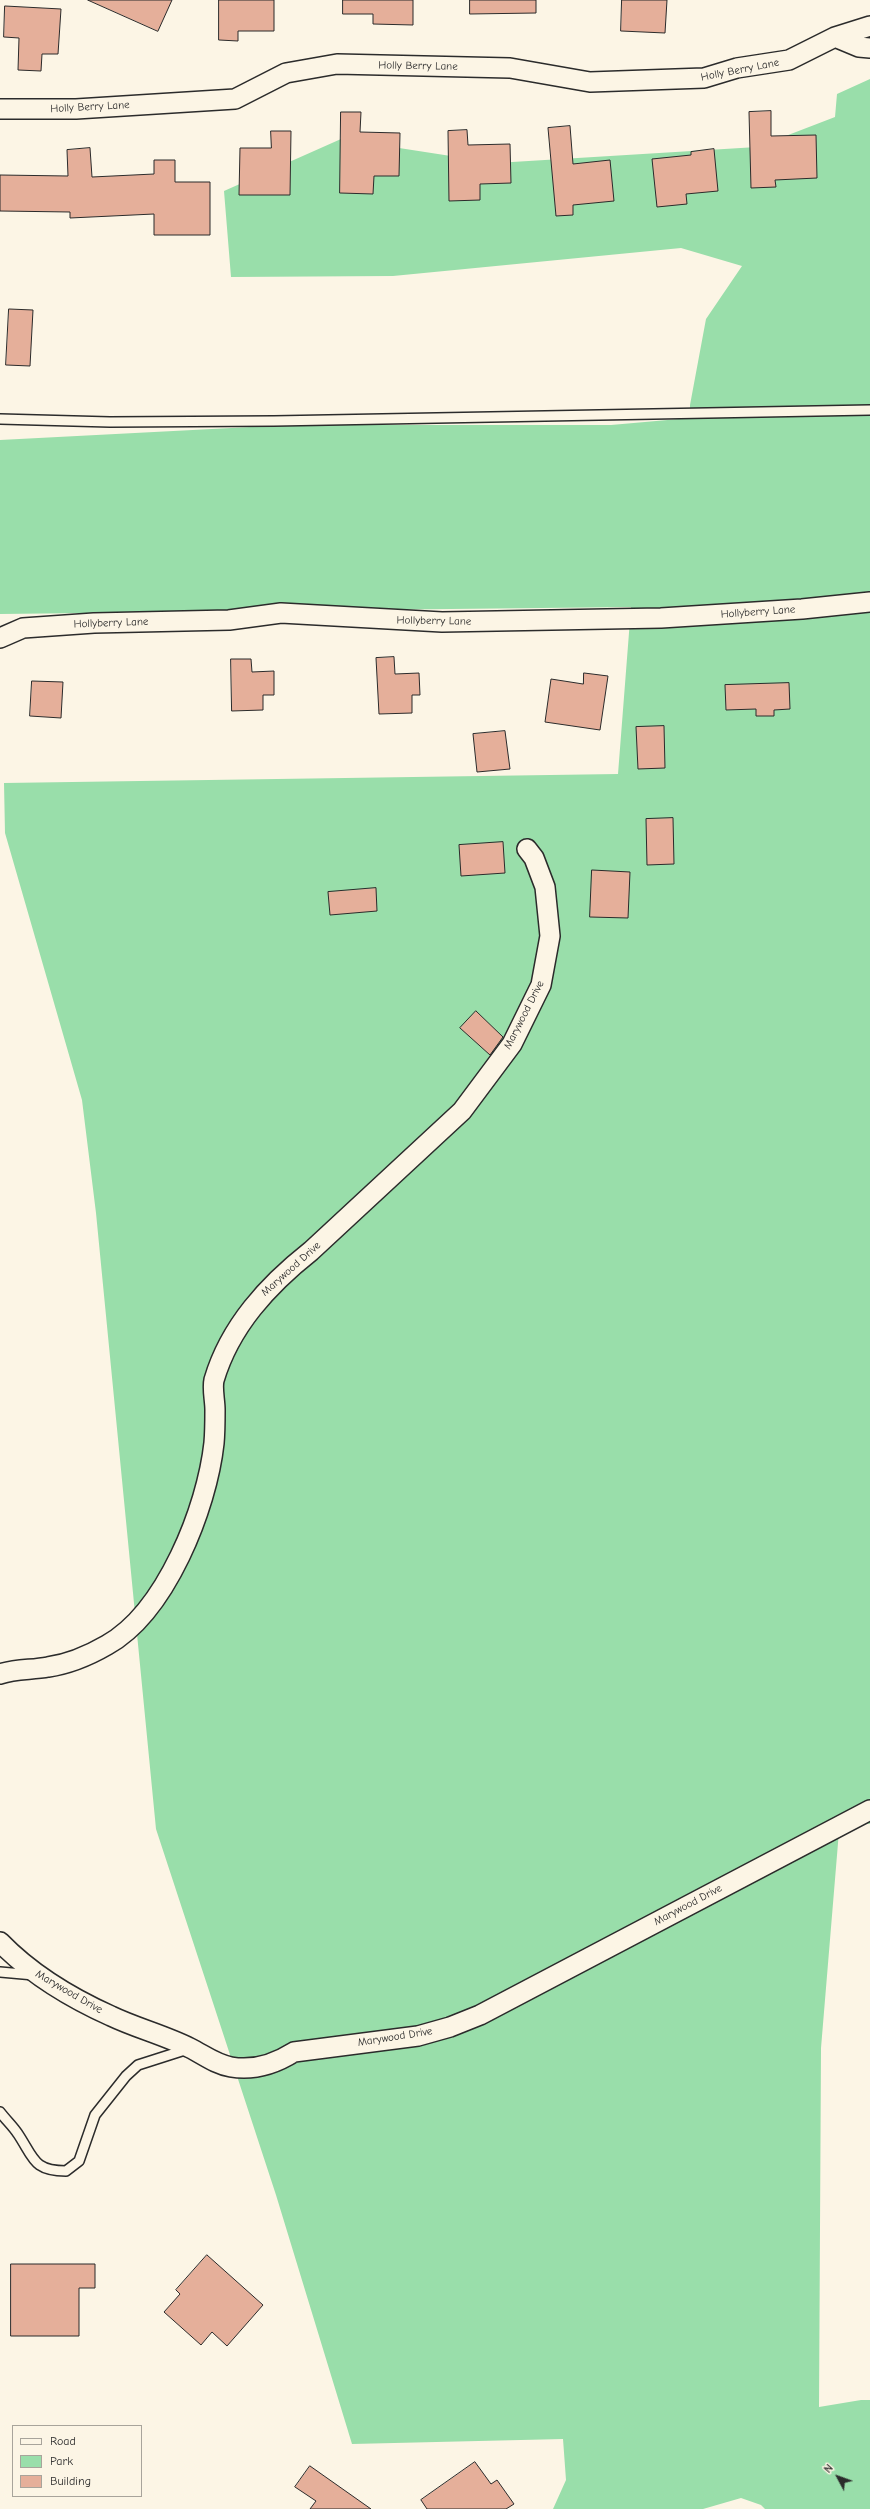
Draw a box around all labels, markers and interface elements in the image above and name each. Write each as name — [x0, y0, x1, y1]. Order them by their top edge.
street label: Holly Berry Lane — [700, 56, 780, 84]
street label: Holly Berry Lane — [378, 59, 458, 73]
street label: Holly Berry Lane — [50, 98, 130, 116]
street label: Hollyberry Lane — [720, 603, 796, 621]
street label: Hollyberry Lane — [396, 614, 472, 628]
street label: Hollyberry Lane — [73, 615, 149, 631]
street label: Marywood Drive — [501, 978, 547, 1052]
street label: Marywood Drive — [259, 1239, 323, 1299]
street label: Marywood Drive — [652, 1881, 724, 1929]
street label: Marywood Drive — [33, 1967, 105, 2017]
street label: Marywood Drive — [357, 2025, 433, 2049]
legend — [12, 2425, 142, 2497]
text: Road — [50, 2434, 76, 2448]
text: Park — [50, 2454, 73, 2468]
north arrow — [818, 2457, 858, 2497]
text: N — [821, 2462, 836, 2476]
text: Building — [50, 2474, 91, 2488]

